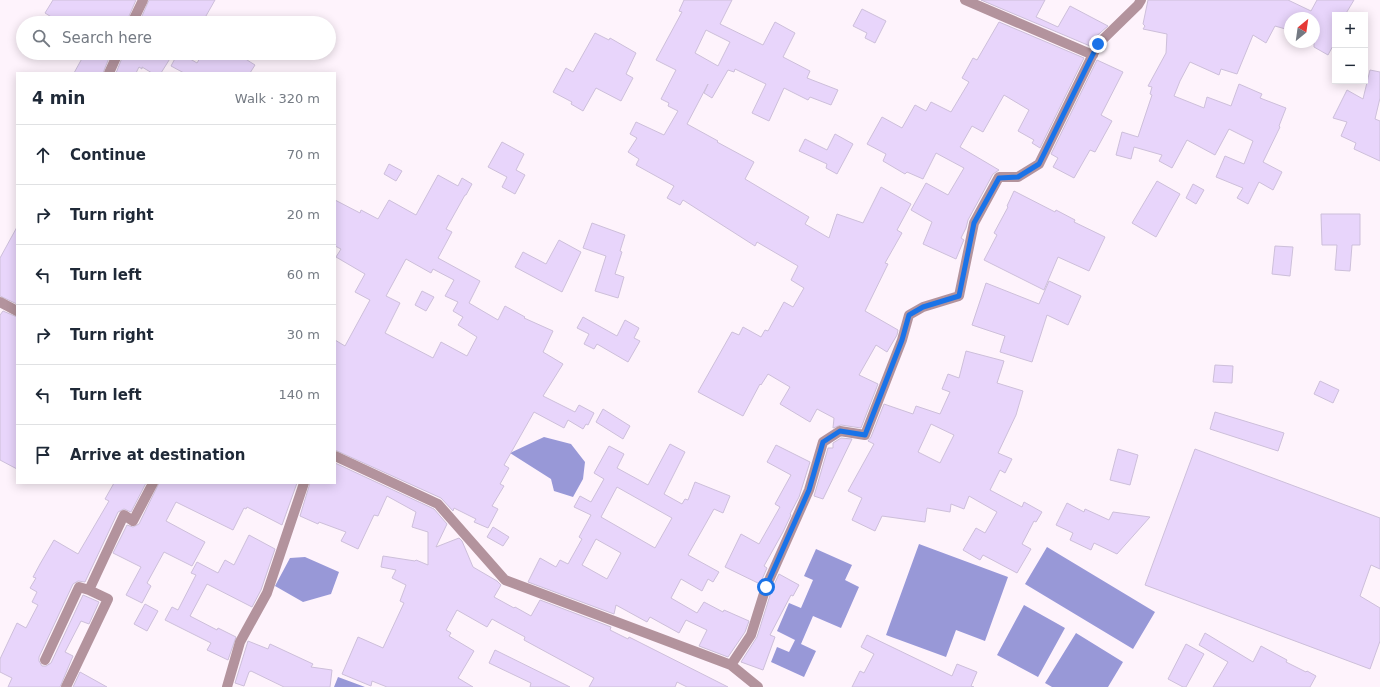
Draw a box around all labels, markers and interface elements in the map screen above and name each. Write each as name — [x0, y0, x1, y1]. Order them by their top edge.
north arrow — [1284, 12, 1320, 48]
map controls — [1332, 12, 1368, 84]
button: + — [1332, 12, 1368, 48]
search box — [16, 16, 336, 60]
icon: search — [30, 27, 52, 49]
text: Search here — [62, 29, 152, 47]
route end — [1089, 35, 1107, 53]
button: − — [1332, 48, 1368, 84]
text: 4 min — [32, 88, 85, 108]
text: Walk · 320 m — [235, 91, 320, 106]
icon: ahead — [32, 144, 54, 166]
text: Continue — [70, 146, 146, 164]
text: 70 m — [287, 147, 320, 162]
icon: right — [32, 204, 54, 226]
text: Turn right — [70, 206, 154, 224]
text: 20 m — [287, 207, 320, 222]
icon: left — [32, 264, 54, 286]
text: Turn left — [70, 266, 142, 284]
text: 60 m — [287, 267, 320, 282]
icon: right — [32, 324, 54, 346]
text: Turn right — [70, 326, 154, 344]
text: 30 m — [287, 327, 320, 342]
icon: left — [32, 384, 54, 406]
text: Turn left — [70, 386, 142, 404]
text: 140 m — [278, 387, 320, 402]
icon: arrive — [32, 444, 54, 466]
text: Arrive at destination — [70, 446, 245, 464]
route start — [757, 578, 775, 596]

